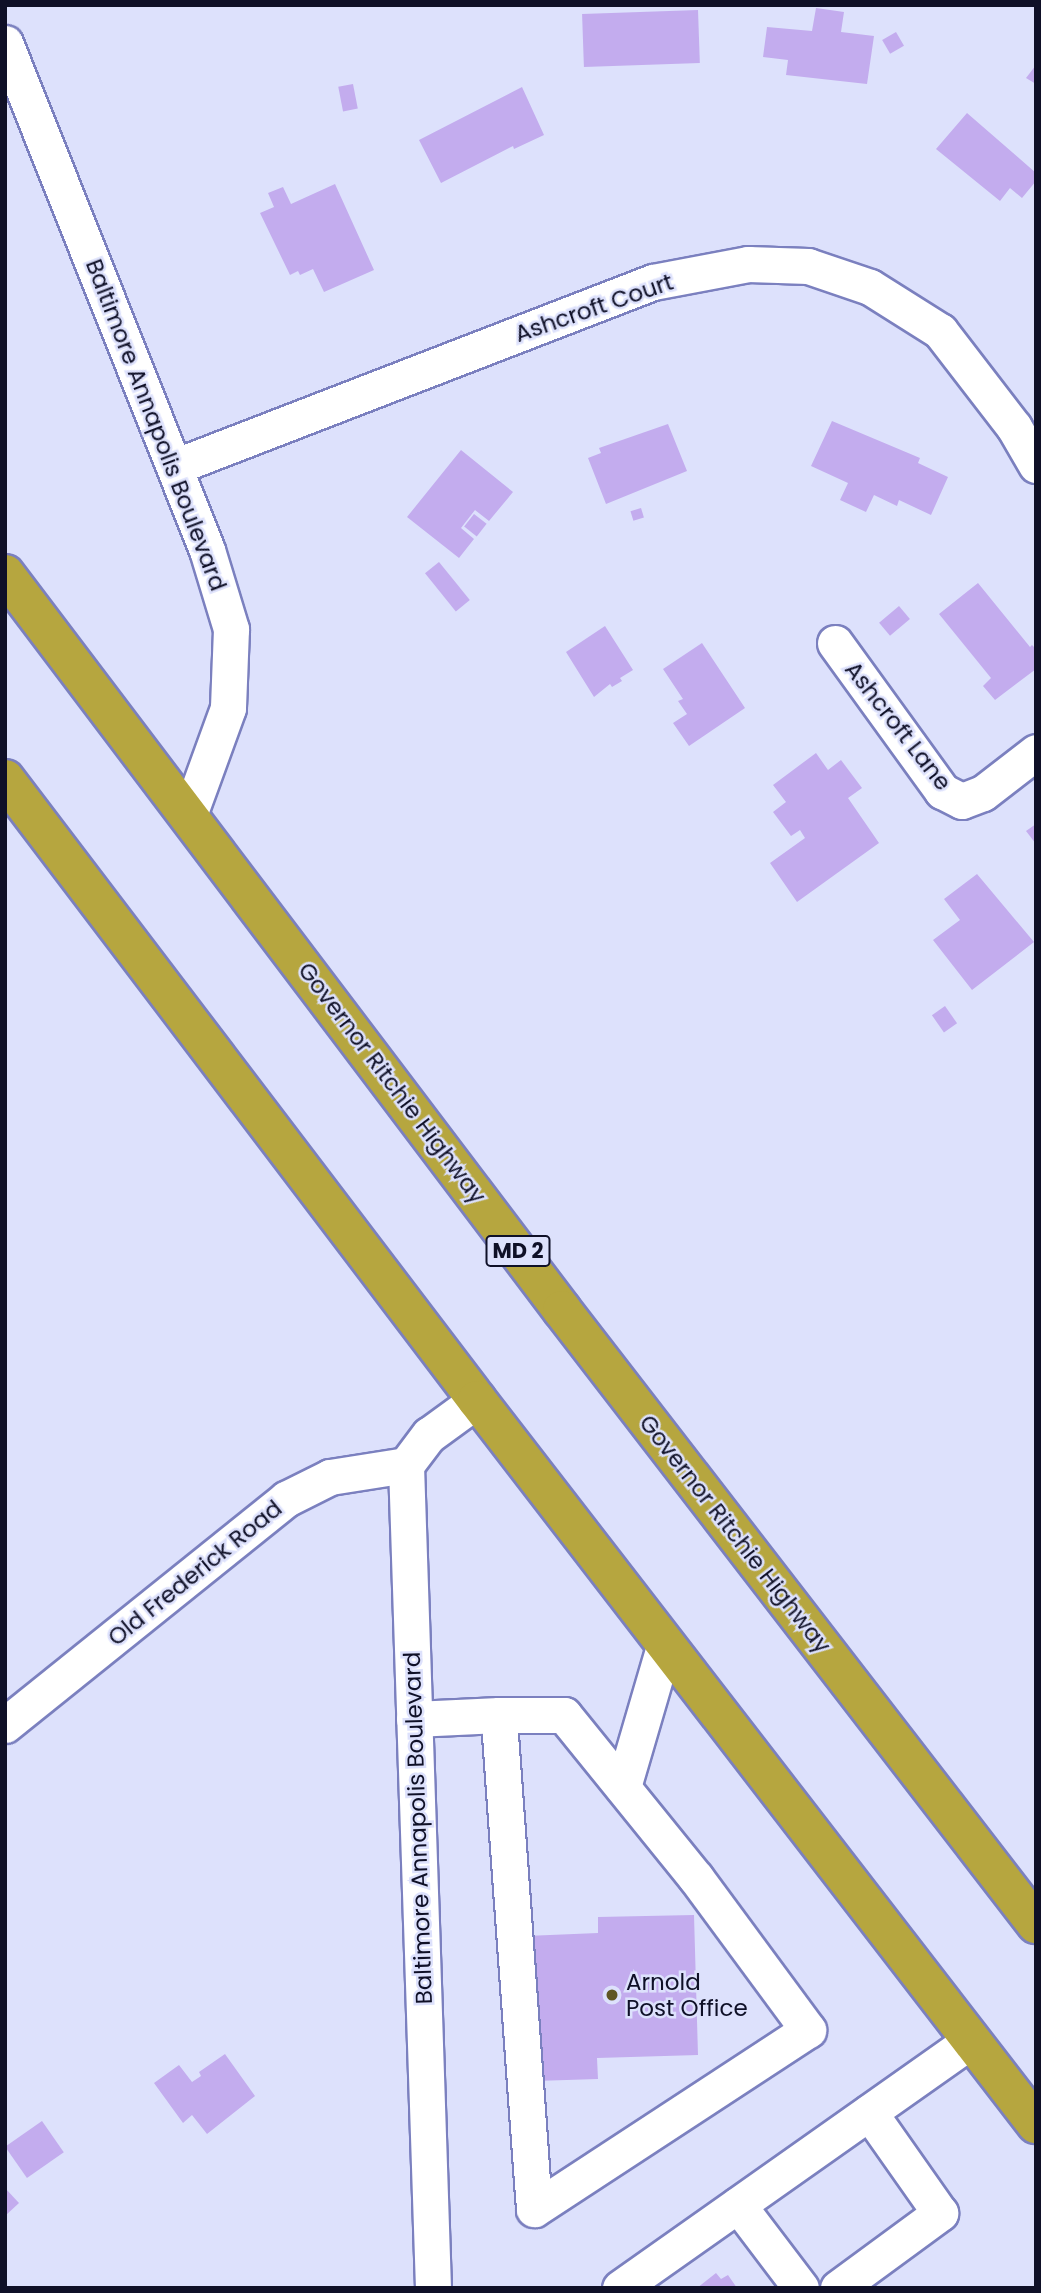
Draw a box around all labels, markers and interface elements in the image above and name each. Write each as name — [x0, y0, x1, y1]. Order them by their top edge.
street label: Baltimore Annapolis Boulevard — [80, 255, 232, 595]
street label: Ashcroft Court — [511, 268, 677, 348]
street label: Ashcroft Lane — [839, 656, 957, 796]
street label: Governor Ritchie Highway — [292, 957, 492, 1209]
road number: MD 2 — [485, 1234, 551, 1268]
street label: Governor Ritchie Highway — [633, 1409, 837, 1659]
street label: Old Frederick Road — [103, 1494, 287, 1652]
street label: Baltimore Annapolis Boulevard — [398, 1651, 438, 2005]
place label: Arnold Post Office — [626, 1968, 748, 2022]
marker: Arnold Post Office — [604, 1987, 620, 2003]

